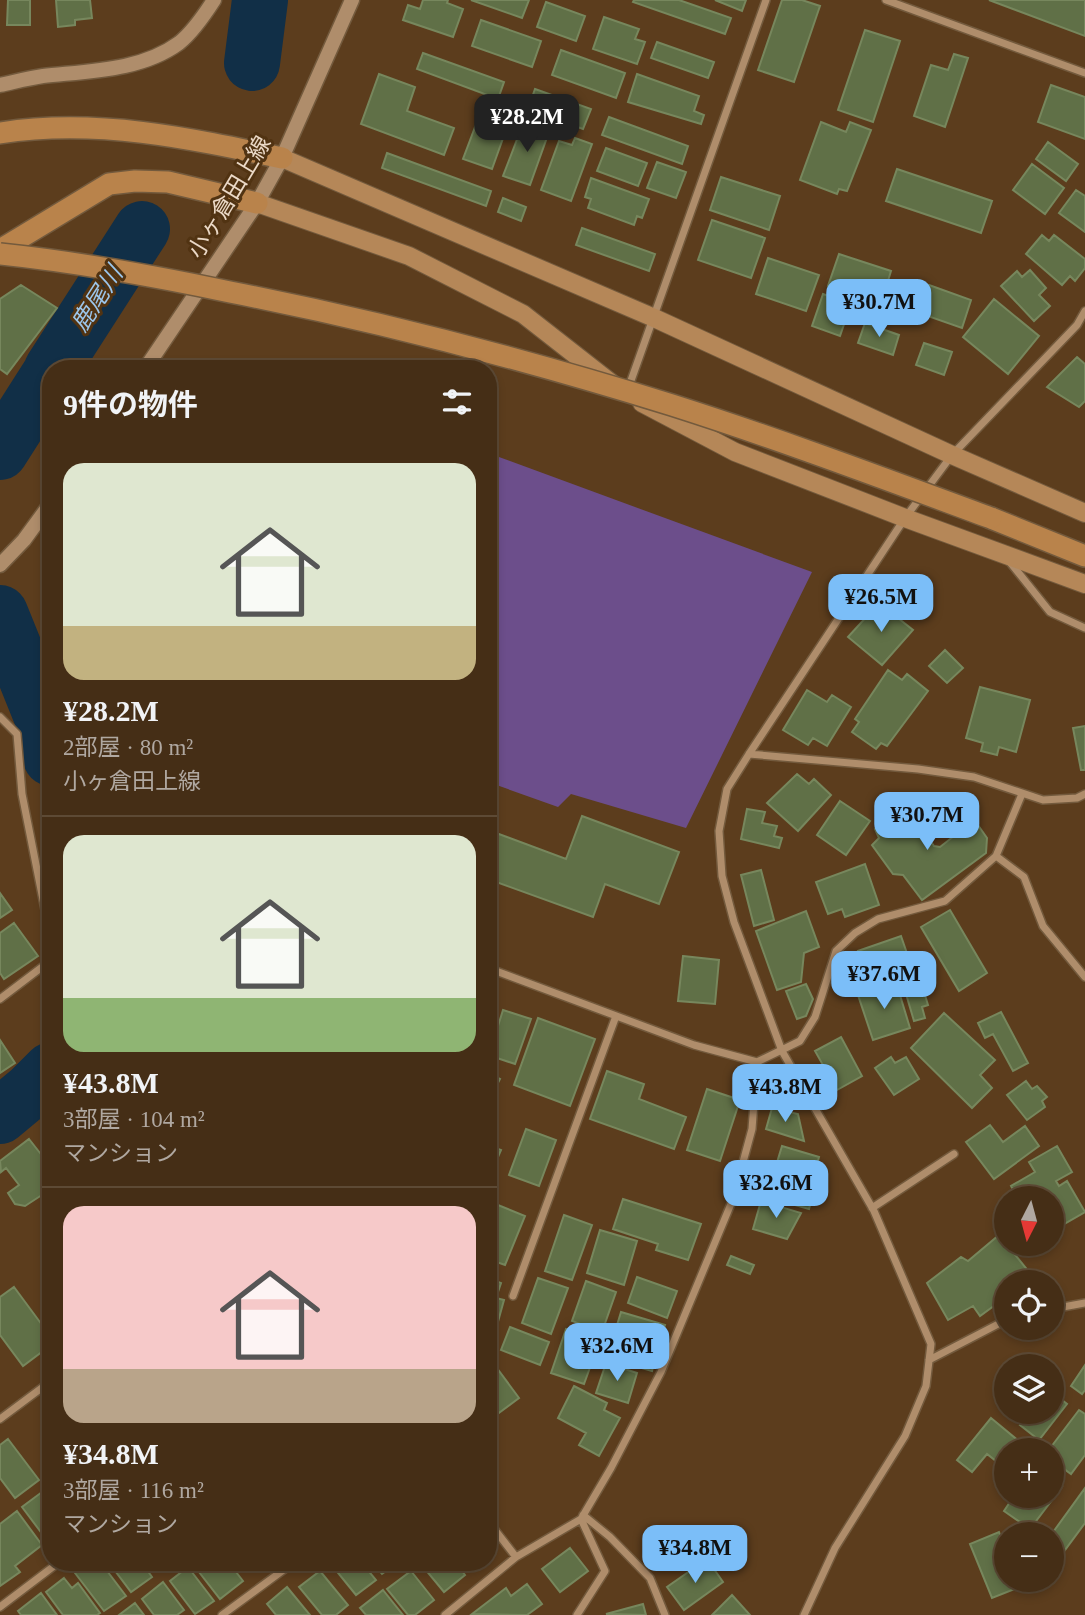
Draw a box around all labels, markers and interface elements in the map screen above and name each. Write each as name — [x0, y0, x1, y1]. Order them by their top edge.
pin: ¥28.2M — [470, 94, 584, 154]
text: ¥28.2M — [490, 104, 564, 129]
street label: 小ヶ倉田上線 — [183, 132, 276, 263]
water label: 鹿尾川 — [66, 259, 129, 336]
pin: ¥30.7M — [822, 280, 936, 339]
text: ¥30.7M — [842, 289, 916, 314]
icon: filters — [438, 383, 476, 421]
text: 9件の物件 — [63, 388, 198, 421]
icon: home — [207, 509, 333, 635]
pin: ¥26.5M — [824, 574, 938, 634]
text: ¥26.5M — [844, 584, 918, 609]
text: ¥28.2M — [63, 694, 159, 727]
text: 2部屋 · 80 m² — [63, 735, 193, 760]
text: 小ヶ倉田上線 — [63, 769, 201, 794]
pin: ¥30.7M — [870, 792, 984, 852]
text: ¥30.7M — [890, 802, 964, 827]
icon: home — [207, 881, 333, 1007]
pin: ¥37.6M — [827, 951, 941, 1011]
text: ¥37.6M — [847, 961, 921, 986]
pin: ¥43.8M — [728, 1064, 842, 1124]
text: ¥43.8M — [63, 1066, 159, 1099]
text: ¥43.8M — [748, 1074, 822, 1099]
text: 3部屋 · 104 m² — [63, 1107, 205, 1132]
text: マンション — [63, 1141, 178, 1166]
pin: ¥32.6M — [719, 1160, 833, 1220]
text: ¥32.6M — [739, 1170, 813, 1195]
north arrow — [994, 1186, 1064, 1256]
map controls — [994, 1186, 1064, 1592]
icon: home — [207, 1252, 333, 1378]
button: locate — [994, 1270, 1064, 1340]
pin: ¥32.6M — [560, 1324, 674, 1383]
text: ¥32.6M — [580, 1333, 654, 1358]
button: layers — [994, 1354, 1064, 1424]
text: ¥34.8M — [63, 1437, 159, 1470]
button: + — [994, 1438, 1064, 1508]
text: 3部屋 · 116 m² — [63, 1478, 204, 1503]
text: マンション — [63, 1512, 178, 1537]
button: − — [994, 1522, 1064, 1592]
pin: ¥34.8M — [638, 1526, 752, 1585]
text: ¥34.8M — [658, 1535, 732, 1560]

